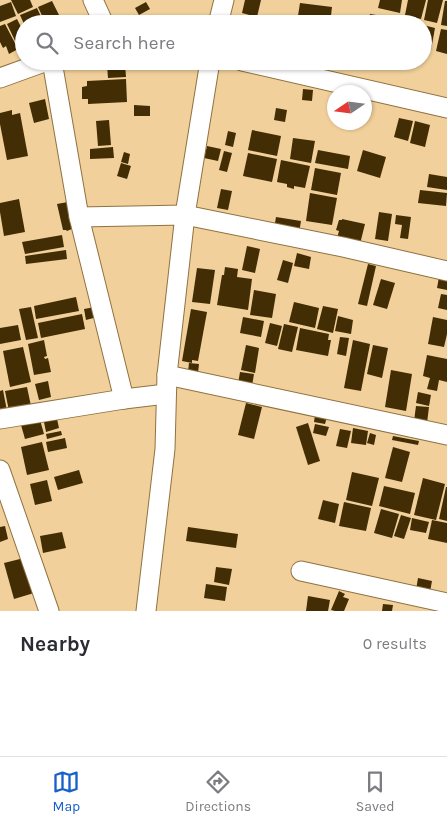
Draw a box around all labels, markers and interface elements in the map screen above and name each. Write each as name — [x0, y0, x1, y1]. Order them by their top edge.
search box — [15, 15, 432, 70]
icon: search — [33, 29, 61, 57]
text: Search here — [73, 32, 175, 54]
north arrow — [327, 85, 372, 130]
text: Nearby — [20, 632, 90, 656]
text: 0 results — [363, 634, 427, 653]
tab: Map — [52, 768, 80, 815]
tab: Directions — [185, 768, 251, 815]
tab: Saved — [356, 768, 395, 815]

